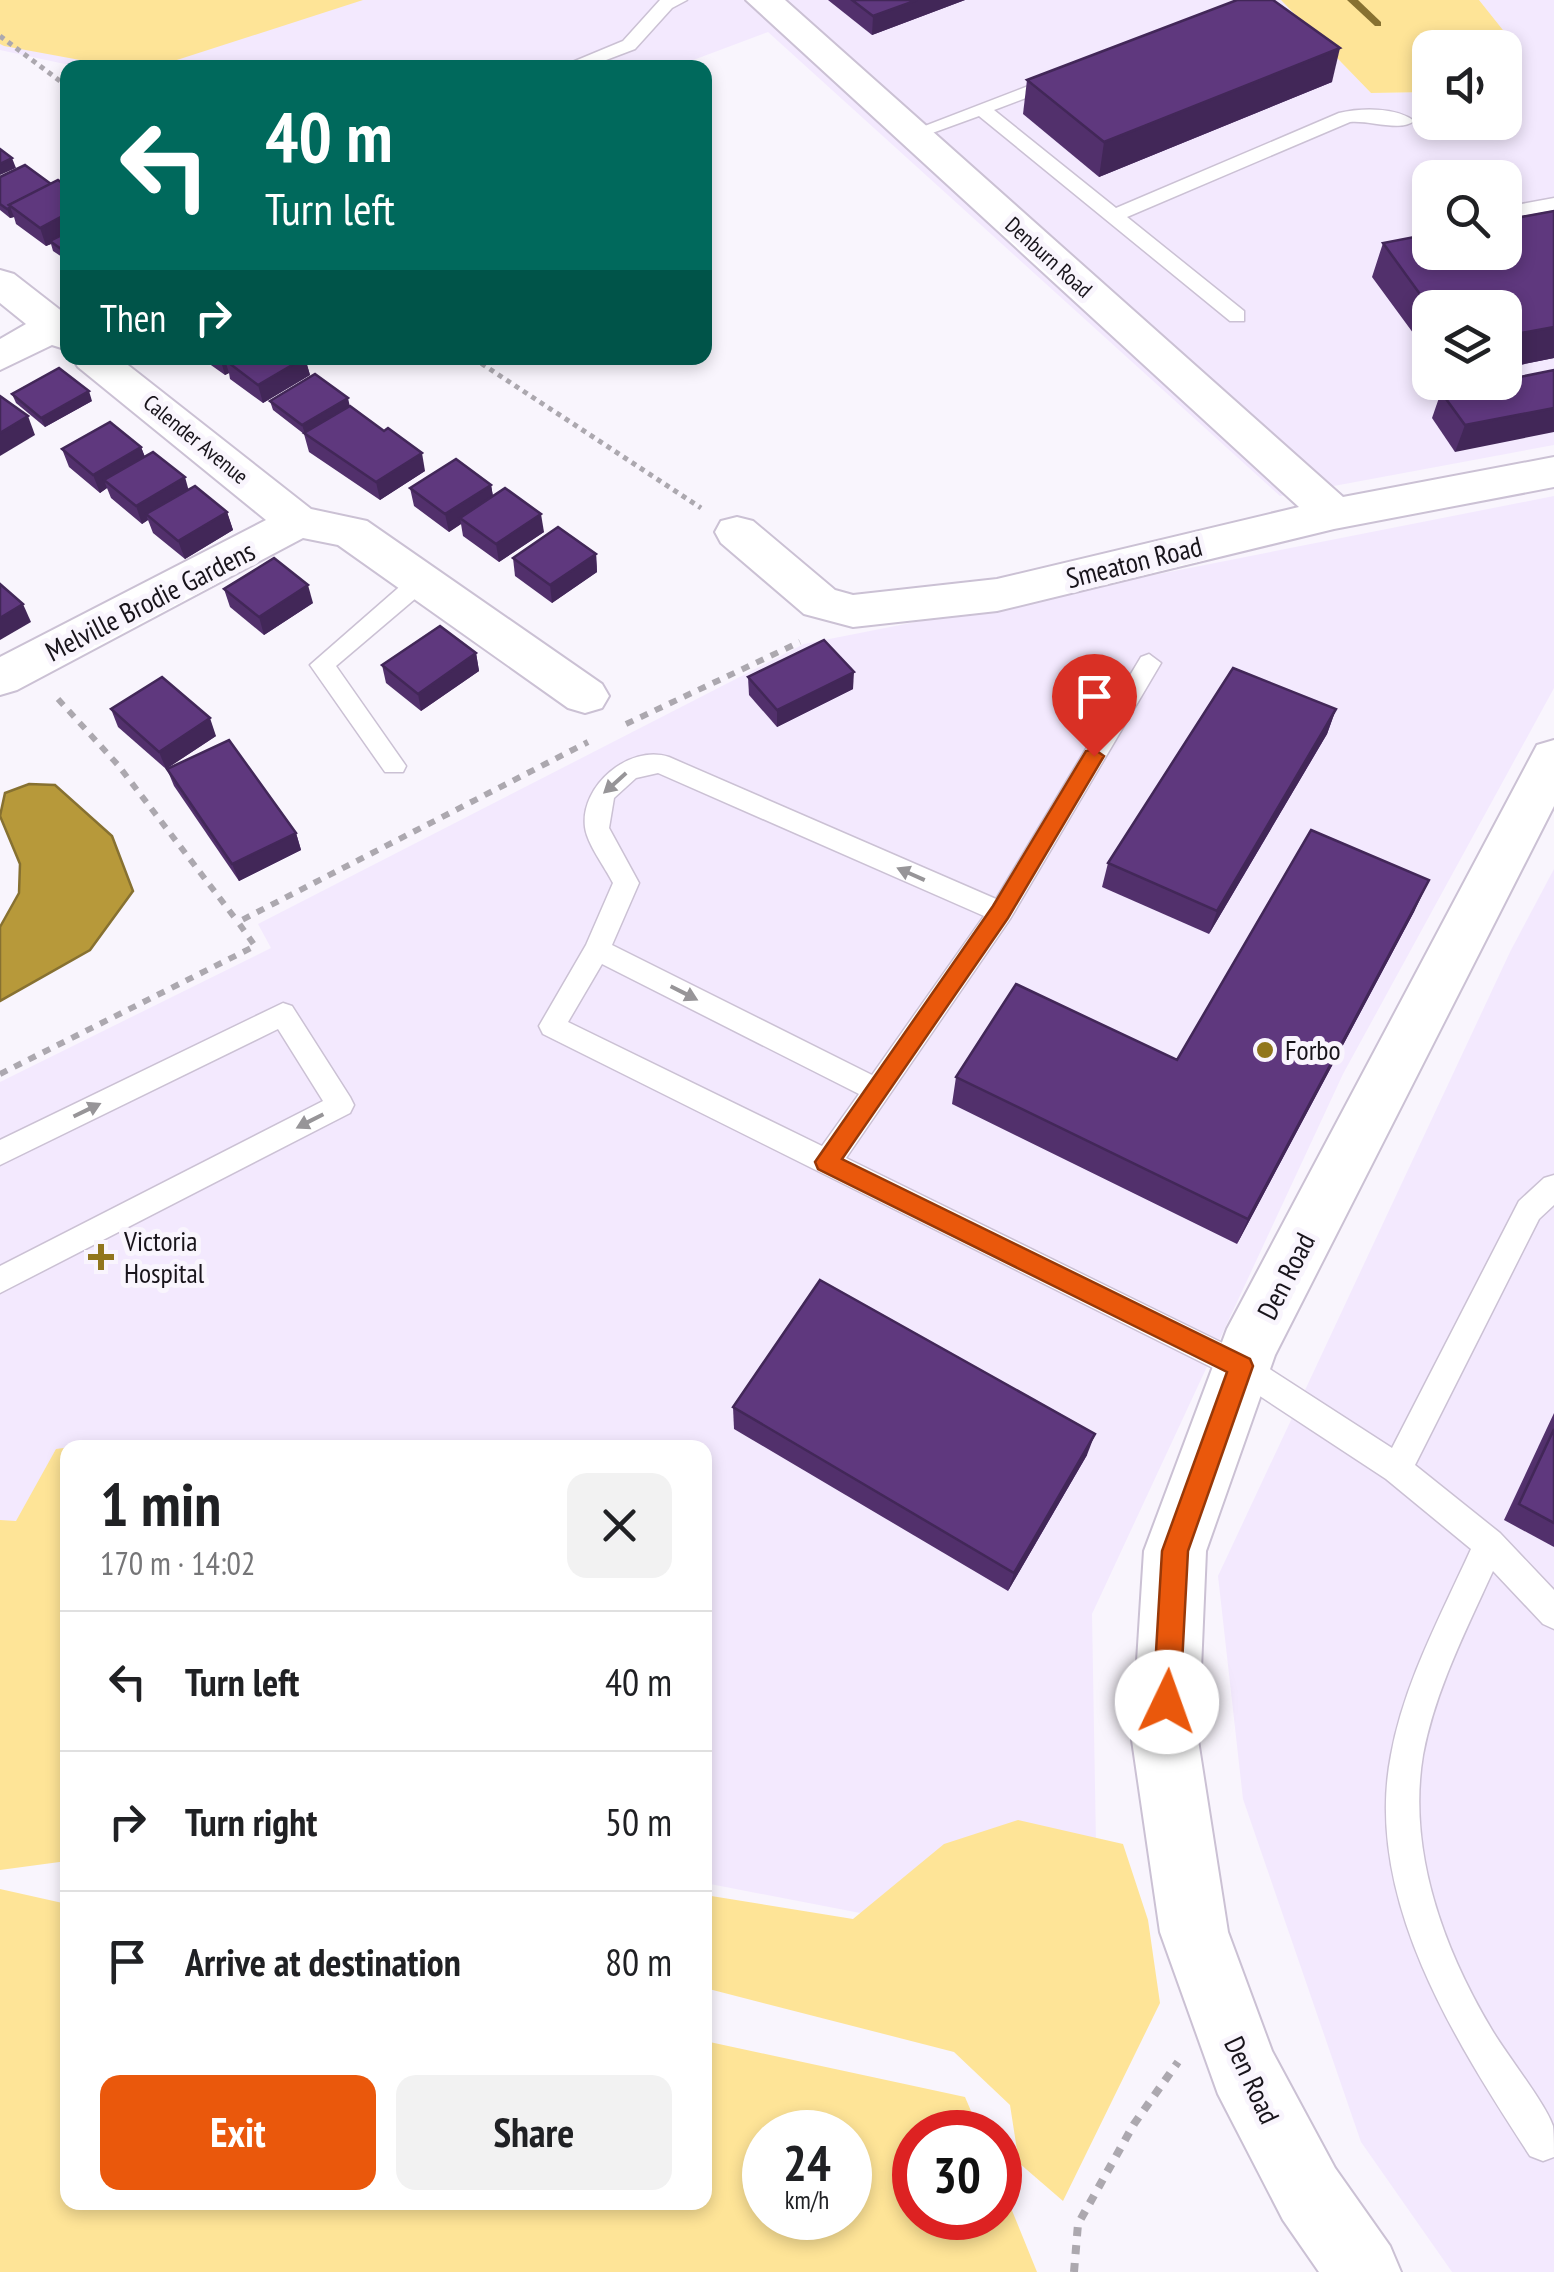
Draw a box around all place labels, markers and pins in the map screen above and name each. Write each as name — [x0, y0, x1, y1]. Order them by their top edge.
pin — [1052, 654, 1137, 757]
place label: Forbo — [1285, 1031, 1341, 1068]
marker: Forbo — [1254, 1039, 1276, 1061]
place label: Victoria Hospital — [123, 1222, 205, 1291]
marker: Victoria Hospital — [88, 1244, 114, 1270]

